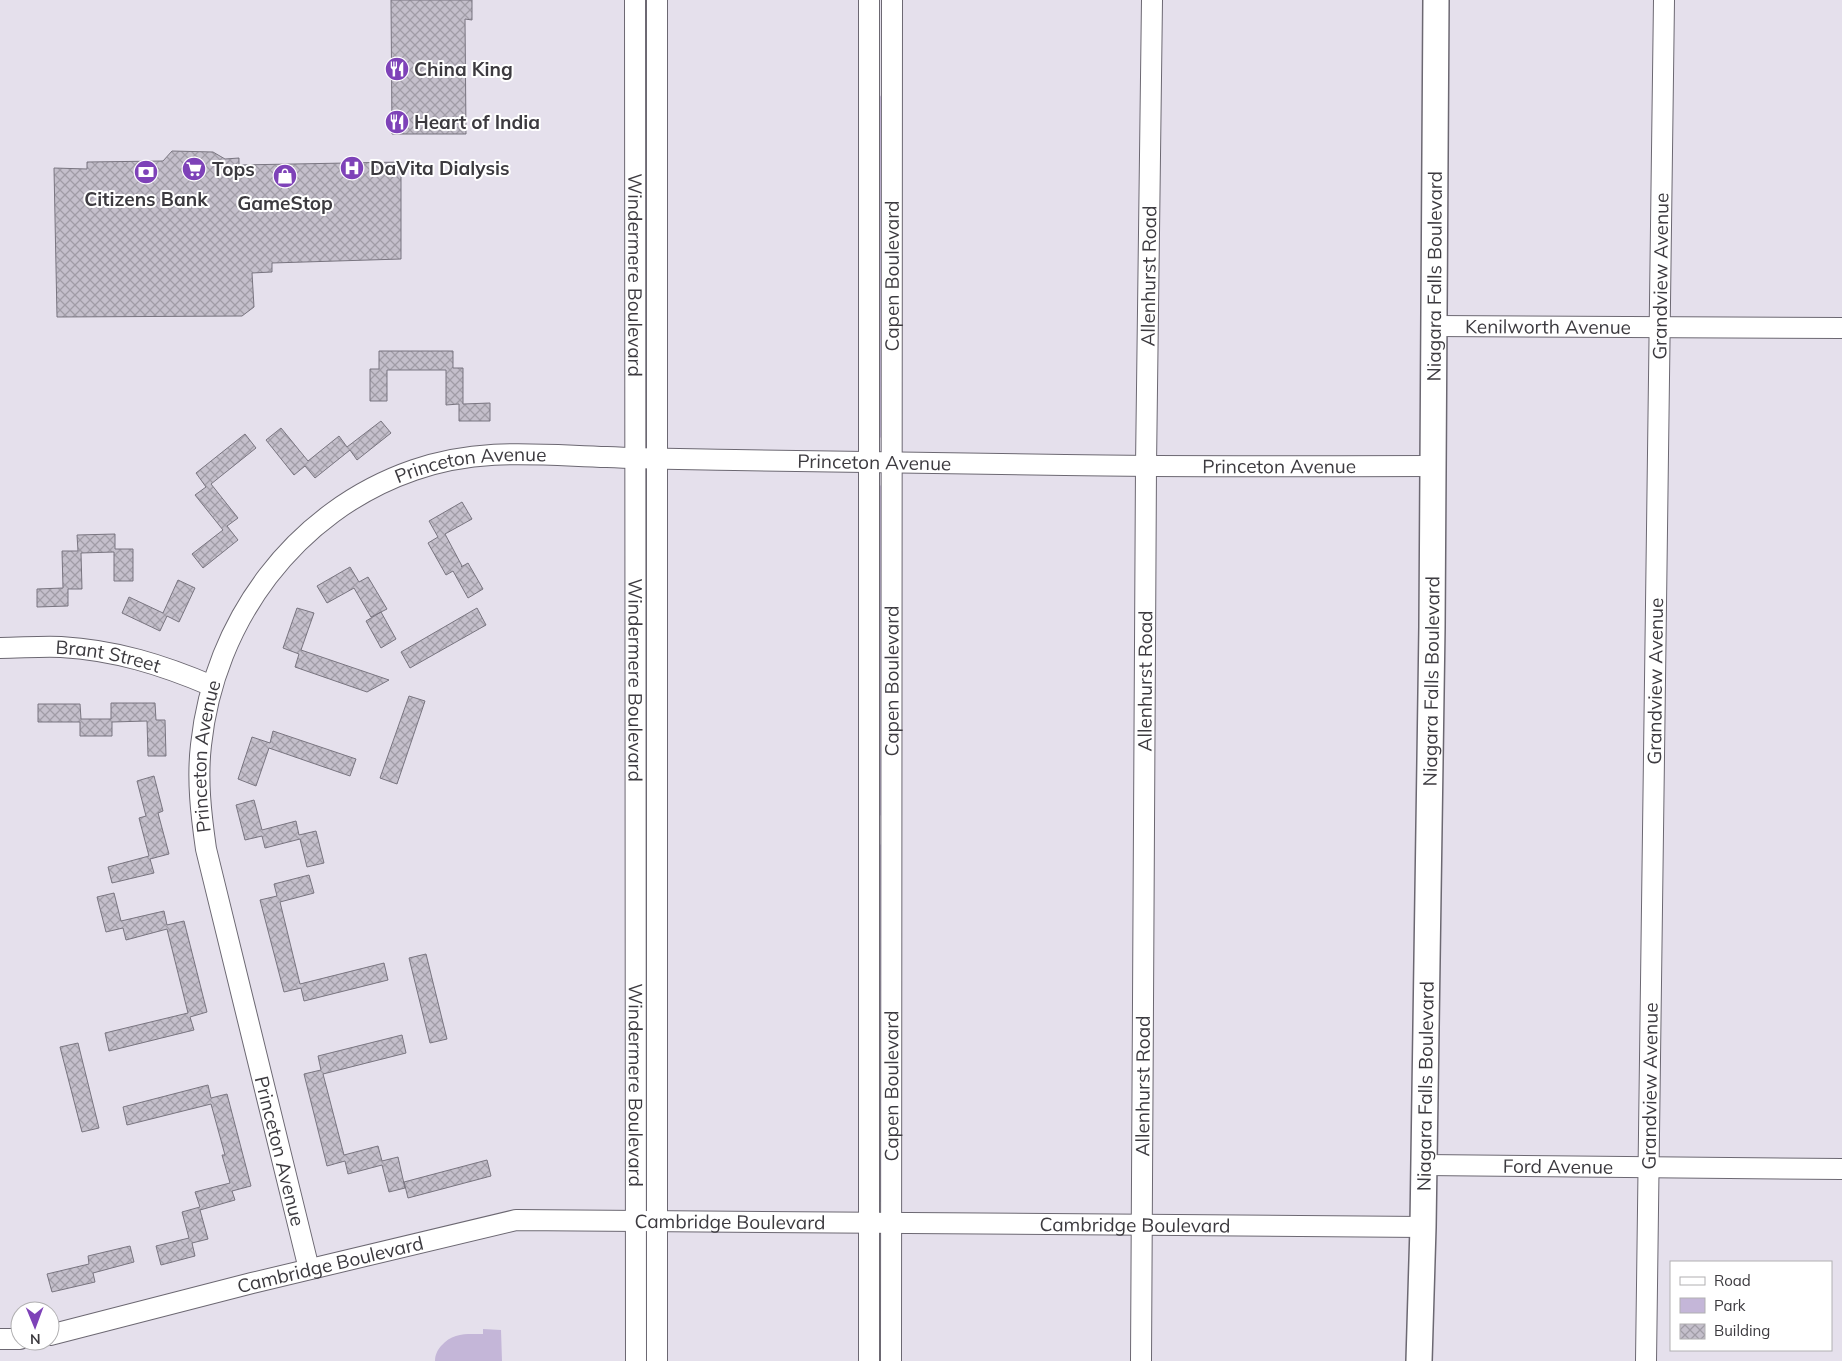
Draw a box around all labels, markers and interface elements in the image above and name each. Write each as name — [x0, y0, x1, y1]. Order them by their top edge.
restaurant icon: China King — [384, 56, 410, 82]
place label: China King — [414, 57, 513, 81]
restaurant icon: Heart of India — [384, 109, 410, 135]
place label: Heart of India — [414, 110, 540, 134]
hospital icon: DaVita Dialysis — [339, 155, 365, 181]
supermarket icon: Tops — [181, 156, 207, 182]
place label: DaVita Dialysis — [370, 156, 509, 180]
place label: Tops — [212, 157, 255, 181]
bank icon: Citizens Bank — [133, 159, 159, 185]
shop icon: GameStop — [272, 163, 298, 189]
street label: Niagara Falls Boulevard — [1422, 171, 1447, 381]
street label: Windermere Boulevard — [623, 173, 647, 377]
place label: Citizens Bank — [84, 187, 208, 211]
place label: GameStop — [237, 191, 333, 215]
street label: Grandview Avenue — [1647, 192, 1673, 360]
street label: Capen Boulevard — [880, 201, 904, 351]
street label: Allenhurst Road — [1136, 205, 1161, 347]
street label: Kenilworth Avenue — [1465, 314, 1631, 339]
street label: Princeton Avenue — [391, 442, 547, 488]
street label: Princeton Avenue — [797, 449, 952, 475]
street label: Princeton Avenue — [1202, 454, 1356, 478]
street label: Niagara Falls Boulevard — [1418, 576, 1444, 786]
street label: Windermere Boulevard — [623, 578, 648, 782]
street label: Grandview Avenue — [1642, 597, 1668, 765]
street label: Capen Boulevard — [879, 606, 904, 756]
street label: Allenhurst Road — [1132, 610, 1157, 752]
street label: Brant Street — [55, 635, 164, 678]
street label: Princeton Avenue — [187, 677, 226, 834]
street label: Niagara Falls Boulevard — [1412, 981, 1439, 1191]
street label: Windermere Boulevard — [624, 983, 648, 1187]
street label: Grandview Avenue — [1637, 1002, 1663, 1170]
street label: Capen Boulevard — [879, 1011, 903, 1161]
street label: Allenhurst Road — [1130, 1015, 1155, 1157]
street label: Princeton Avenue — [250, 1073, 310, 1229]
street label: Ford Avenue — [1503, 1154, 1613, 1179]
street label: Cambridge Boulevard — [634, 1209, 825, 1234]
street label: Cambridge Boulevard — [1039, 1212, 1230, 1238]
street label: Cambridge Boulevard — [234, 1231, 426, 1298]
legend — [1670, 1261, 1832, 1351]
text: Road — [1714, 1271, 1751, 1290]
text: Park — [1714, 1296, 1746, 1315]
north arrow — [10, 1301, 60, 1351]
text: Building — [1714, 1321, 1770, 1340]
text: N — [30, 1330, 41, 1348]

